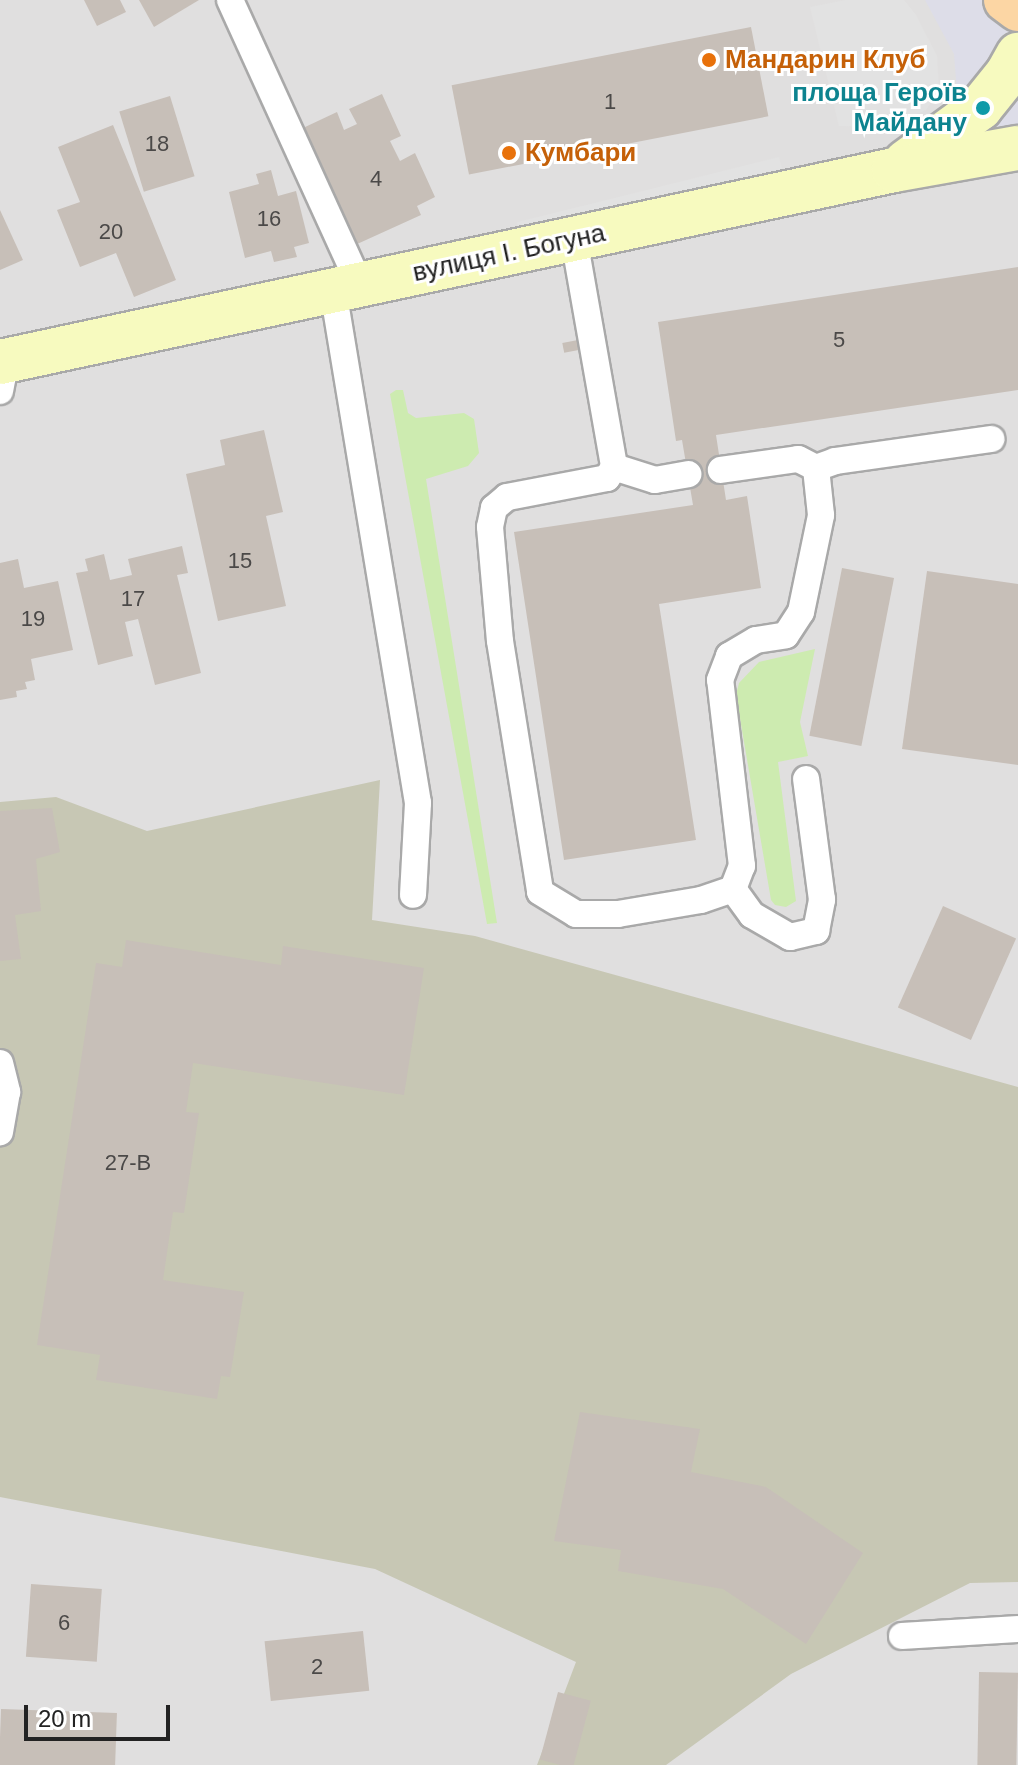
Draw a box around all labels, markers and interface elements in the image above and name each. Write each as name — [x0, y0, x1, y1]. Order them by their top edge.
place label: Мандарин Клуб — [725, 44, 925, 76]
marker: Мандарин Клуб — [700, 51, 718, 69]
place label: площа Героїв Майдану — [792, 77, 967, 138]
house number: 1 — [604, 89, 616, 115]
marker: площа Героїв Майдану — [974, 99, 992, 117]
house number: 18 — [145, 131, 169, 157]
place label: Кумбари — [525, 137, 636, 169]
marker: Кумбари — [500, 144, 518, 162]
house number: 4 — [370, 166, 382, 192]
house number: 16 — [257, 206, 281, 232]
street label: вулиця І. Богуна — [410, 217, 608, 289]
house number: 20 — [99, 219, 123, 245]
house number: 5 — [833, 327, 845, 353]
house number: 15 — [228, 548, 252, 574]
house number: 17 — [121, 586, 145, 612]
house number: 19 — [21, 606, 45, 632]
house number: 27-В — [105, 1150, 151, 1176]
house number: 6 — [58, 1610, 70, 1636]
house number: 2 — [311, 1654, 323, 1680]
scale bar — [28, 1689, 174, 1739]
text: 20 m — [38, 1705, 91, 1732]

